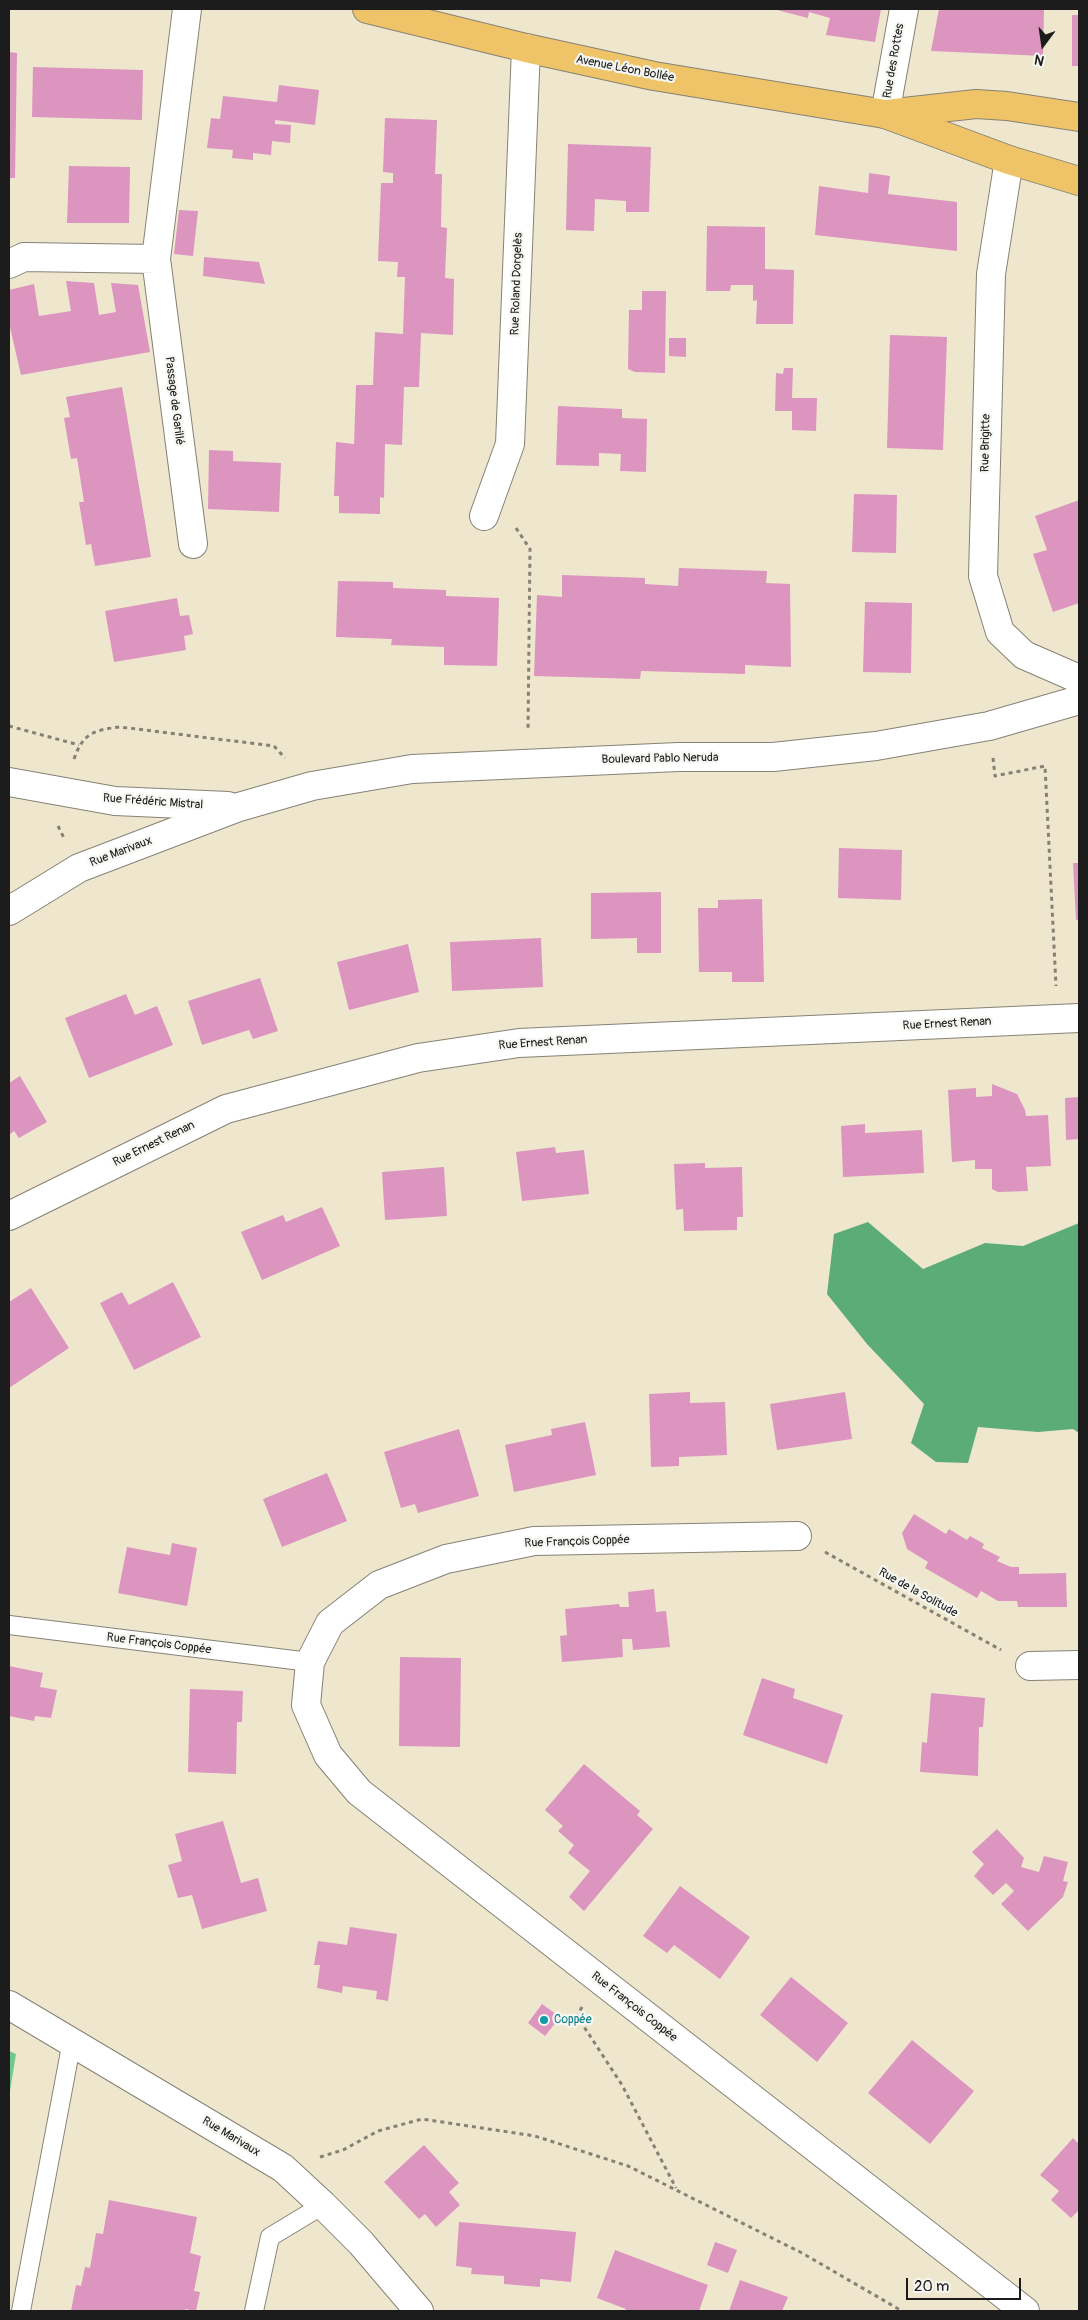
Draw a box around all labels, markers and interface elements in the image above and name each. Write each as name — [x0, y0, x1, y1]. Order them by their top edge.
north arrow — [1018, 20, 1068, 70]
street label: Rue des Rottes — [880, 22, 908, 100]
text: N — [1033, 51, 1046, 69]
street label: Avenue Léon Bollée — [575, 52, 675, 86]
street label: Rue Roland Dorgelès — [508, 232, 526, 336]
street label: Passage de Garillé — [161, 356, 187, 446]
street label: Rue Brigitte — [978, 414, 994, 472]
street label: Boulevard Pablo Neruda — [601, 751, 719, 767]
street label: Rue Frédéric Mistral — [102, 791, 204, 813]
street label: Rue Marivaux — [88, 834, 154, 870]
street label: Rue Ernest Renan — [902, 1014, 992, 1034]
street label: Rue Ernest Renan — [498, 1033, 588, 1053]
street label: Rue Ernest Renan — [111, 1118, 197, 1170]
street label: Rue François Coppée — [524, 1533, 630, 1551]
street label: Rue de la Solitude — [876, 1565, 960, 1621]
street label: Rue François Coppée — [106, 1630, 212, 1658]
street label: Rue François Coppée — [588, 1969, 680, 2045]
place label: Coppée — [554, 2013, 592, 2027]
marker: Coppée — [538, 2014, 550, 2026]
street label: Rue Marivaux — [199, 2114, 263, 2160]
scale bar — [908, 2268, 1023, 2300]
text: 20 m — [914, 2277, 949, 2296]

